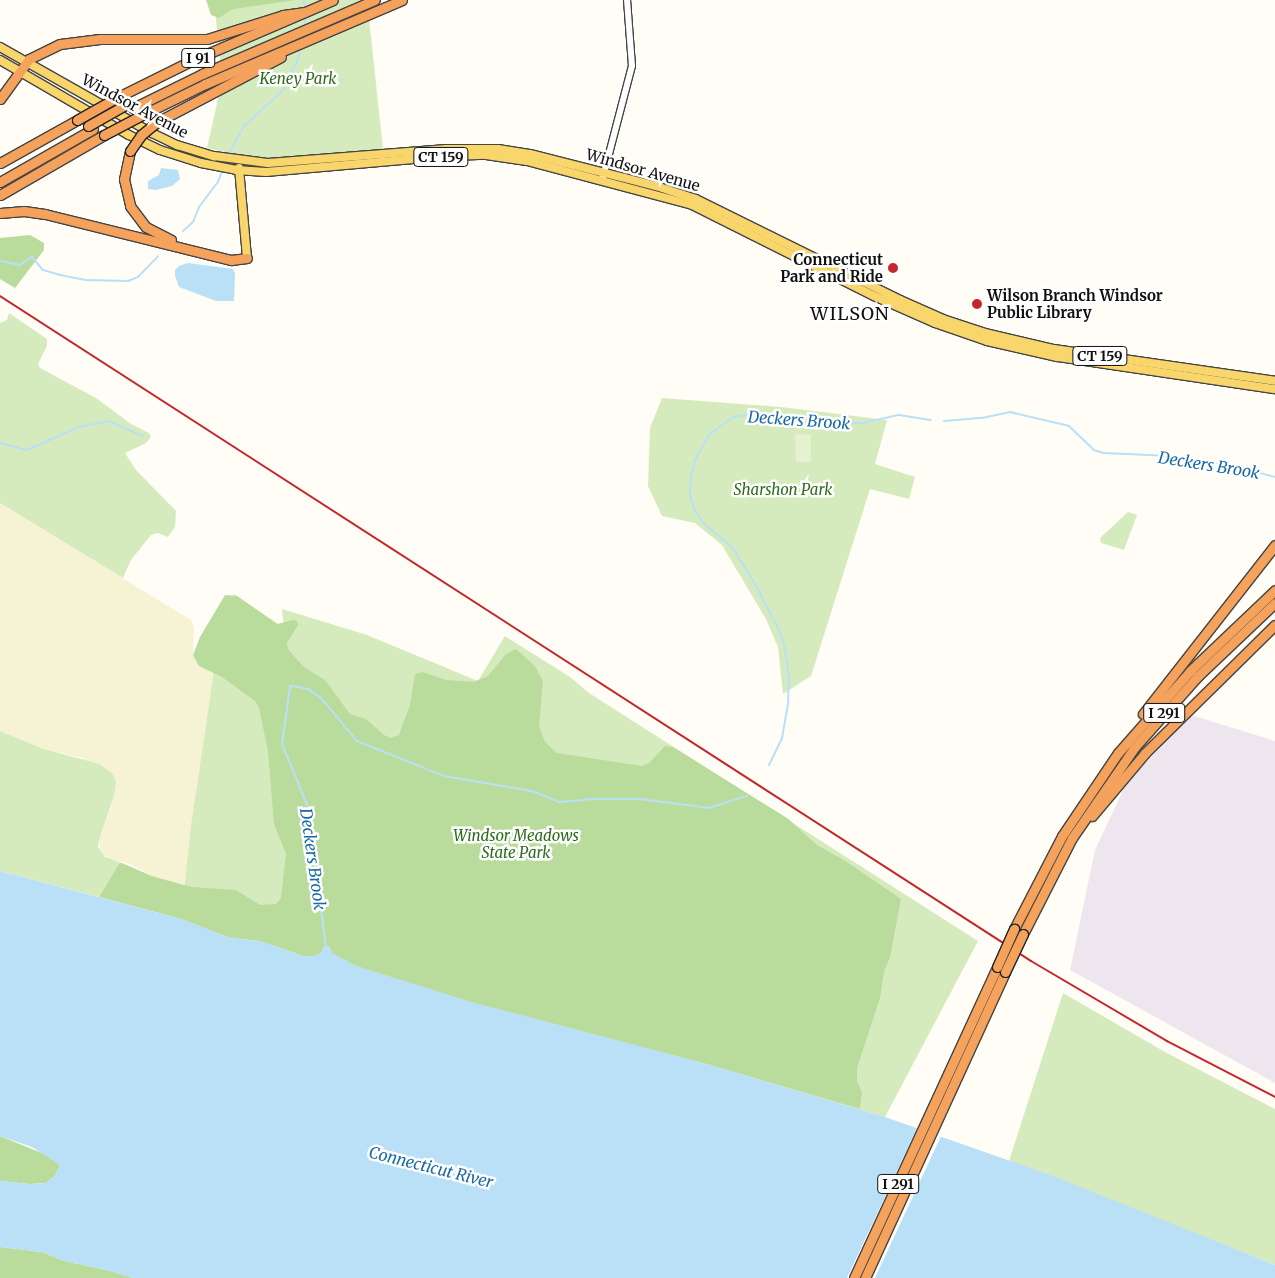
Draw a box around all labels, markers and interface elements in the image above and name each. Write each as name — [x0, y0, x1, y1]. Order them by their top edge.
road number: I 91 — [180, 46, 216, 70]
street label: Windsor Avenue — [79, 70, 191, 142]
park label: Keney Park — [260, 70, 336, 88]
street label: Windsor Avenue — [584, 145, 702, 195]
road number: CT 159 — [412, 146, 470, 168]
place label: Connecticut Park and Ride — [780, 250, 883, 285]
marker: Connecticut Park and Ride — [887, 262, 899, 274]
place label: Wilson Branch Windsor Public Library — [987, 286, 1163, 321]
marker: Wilson Branch Windsor Public Library — [971, 298, 983, 310]
district label: WILSON — [810, 303, 890, 325]
road number: CT 159 — [1071, 344, 1129, 368]
water label: Deckers Brook — [747, 407, 851, 433]
water label: Deckers Brook — [1157, 448, 1261, 482]
park label: Sharshon Park — [734, 481, 832, 499]
road number: I 291 — [1143, 701, 1185, 724]
water label: Deckers Brook — [296, 807, 330, 911]
park label: Windsor Meadows State Park — [453, 826, 579, 861]
water label: Connecticut River — [367, 1142, 495, 1192]
road number: I 291 — [877, 1172, 919, 1196]

